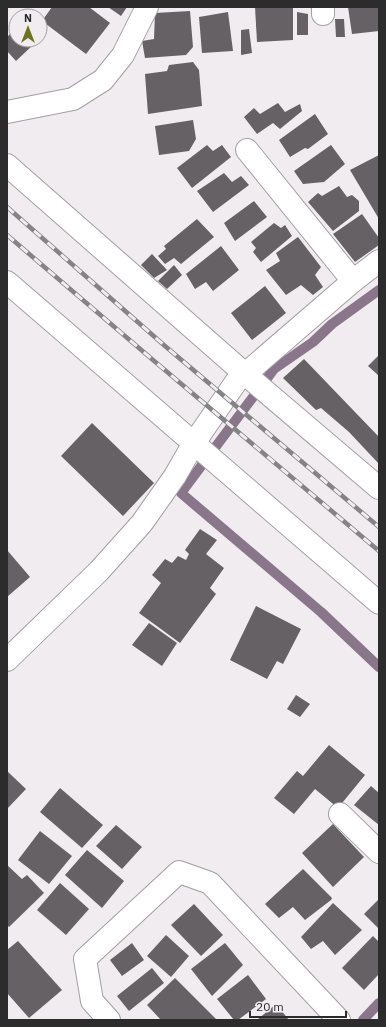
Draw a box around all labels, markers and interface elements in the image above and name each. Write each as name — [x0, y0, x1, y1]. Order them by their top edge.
north arrow — [8, 8, 48, 48]
text: N — [24, 11, 32, 25]
scale bar — [250, 993, 346, 1019]
text: 20 m — [256, 999, 284, 1014]

